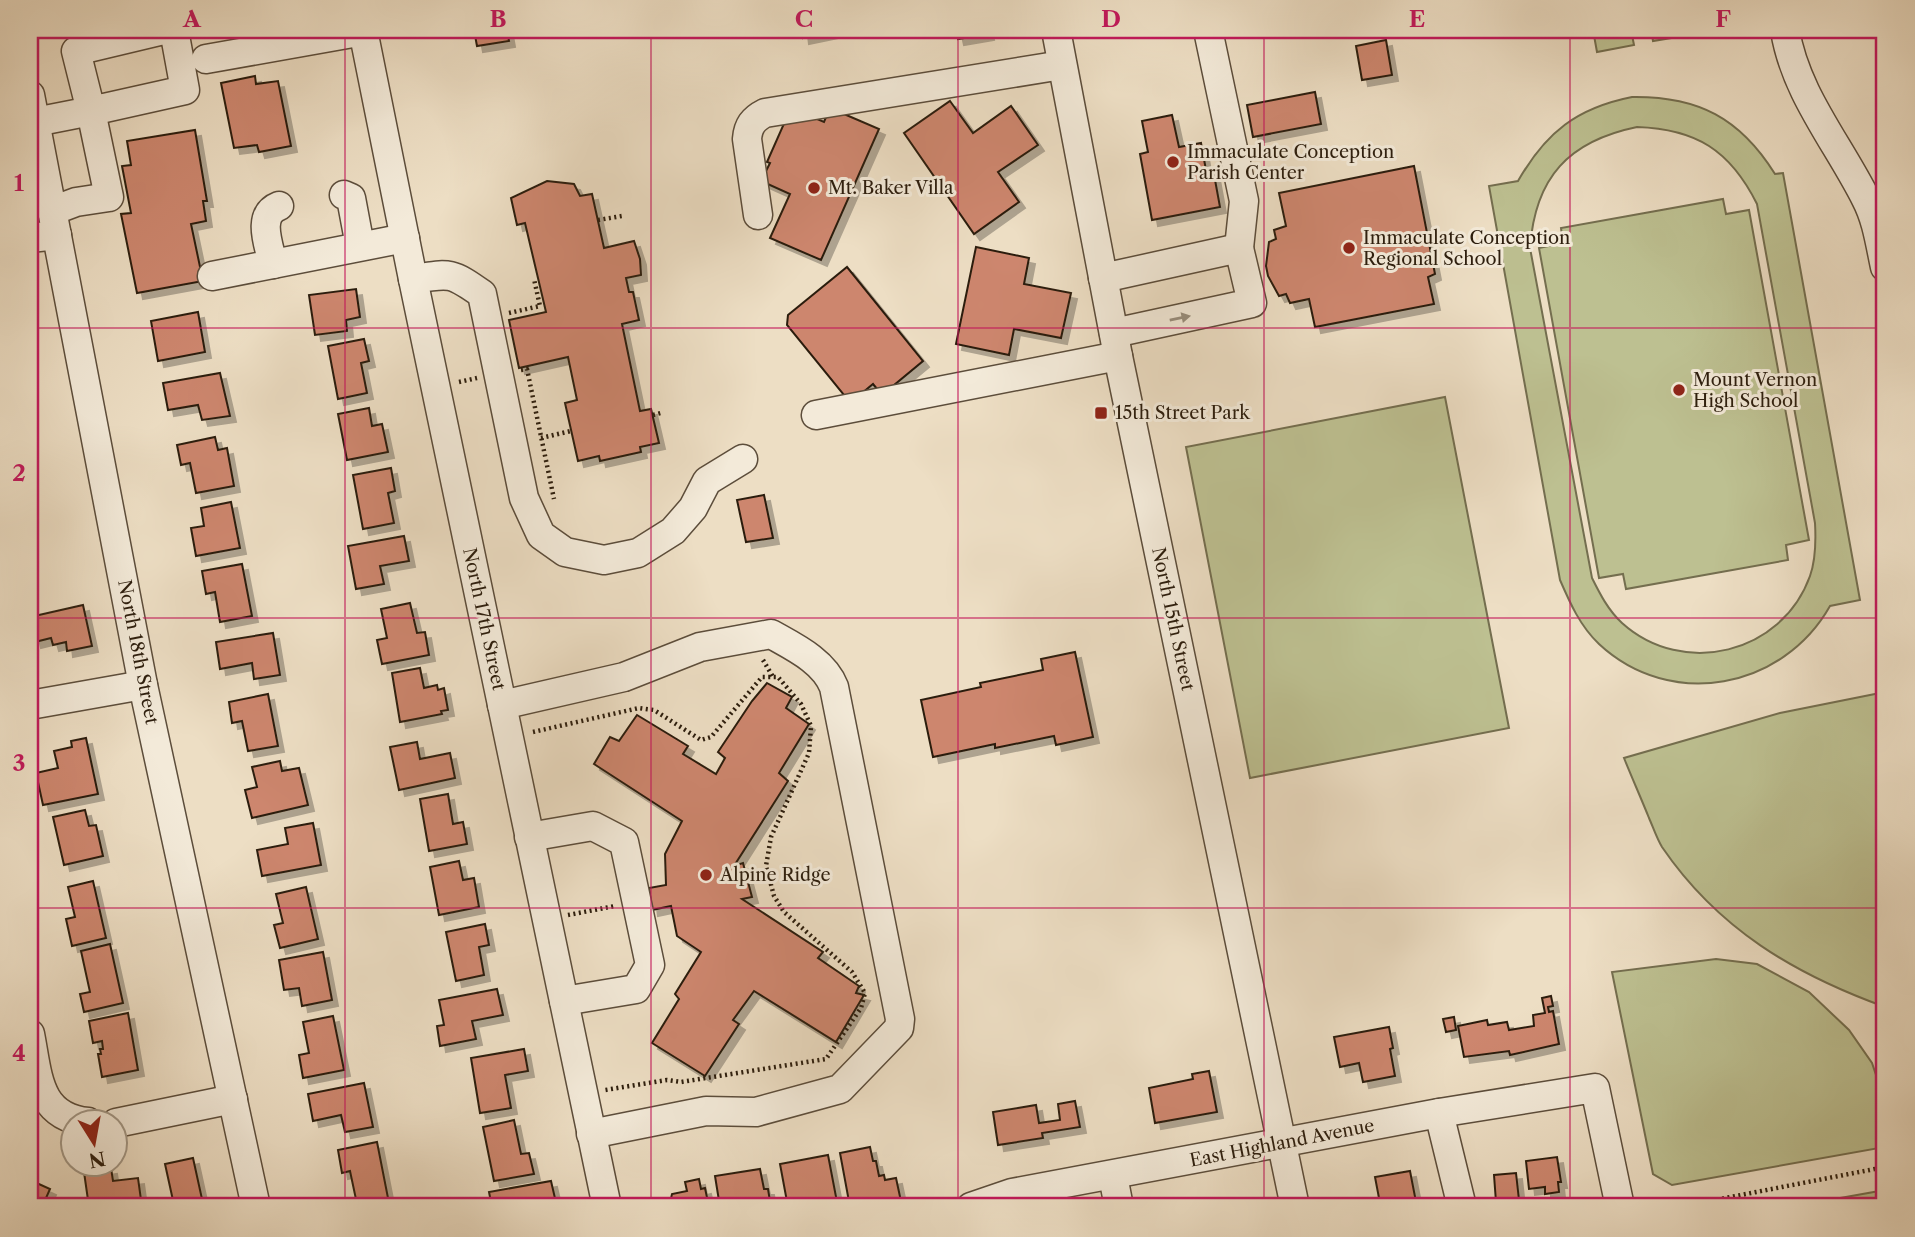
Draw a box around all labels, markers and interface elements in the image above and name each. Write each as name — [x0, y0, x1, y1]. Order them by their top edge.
text: A — [182, 5, 202, 33]
text: B — [489, 5, 507, 33]
text: C — [795, 5, 813, 33]
text: D — [1101, 5, 1121, 33]
text: E — [1409, 5, 1425, 33]
text: F — [1715, 5, 1731, 33]
place label: Immaculate Conception Parish Center — [1187, 141, 1394, 184]
marker: Immaculate Conception Parish Center — [1165, 154, 1181, 170]
text: 1 — [14, 169, 25, 197]
place label: Mt. Baker Villa — [828, 177, 954, 199]
marker: Mt. Baker Villa — [806, 180, 822, 196]
place label: Immaculate Conception Regional School — [1363, 227, 1570, 270]
marker: Immaculate Conception Regional School — [1341, 240, 1357, 256]
one-way arrow — [1169, 312, 1191, 323]
place label: Mount Vernon High School — [1693, 369, 1817, 412]
marker: Mount Vernon High School — [1671, 382, 1687, 398]
place label: 15th Street Park — [1115, 402, 1251, 424]
marker: 15th Street Park — [1093, 405, 1109, 421]
text: 2 — [12, 459, 26, 487]
street label: North 15th Street — [1147, 545, 1199, 693]
street label: North 17th Street — [458, 546, 510, 693]
street label: North 18th Street — [113, 578, 163, 727]
text: 3 — [13, 749, 26, 777]
place label: Alpine Ridge — [719, 864, 831, 886]
marker: Alpine Ridge — [698, 867, 714, 883]
text: 4 — [12, 1039, 26, 1067]
north arrow — [60, 1108, 130, 1178]
street label: East Highland Avenue — [1188, 1114, 1376, 1172]
text: N — [87, 1146, 107, 1172]

